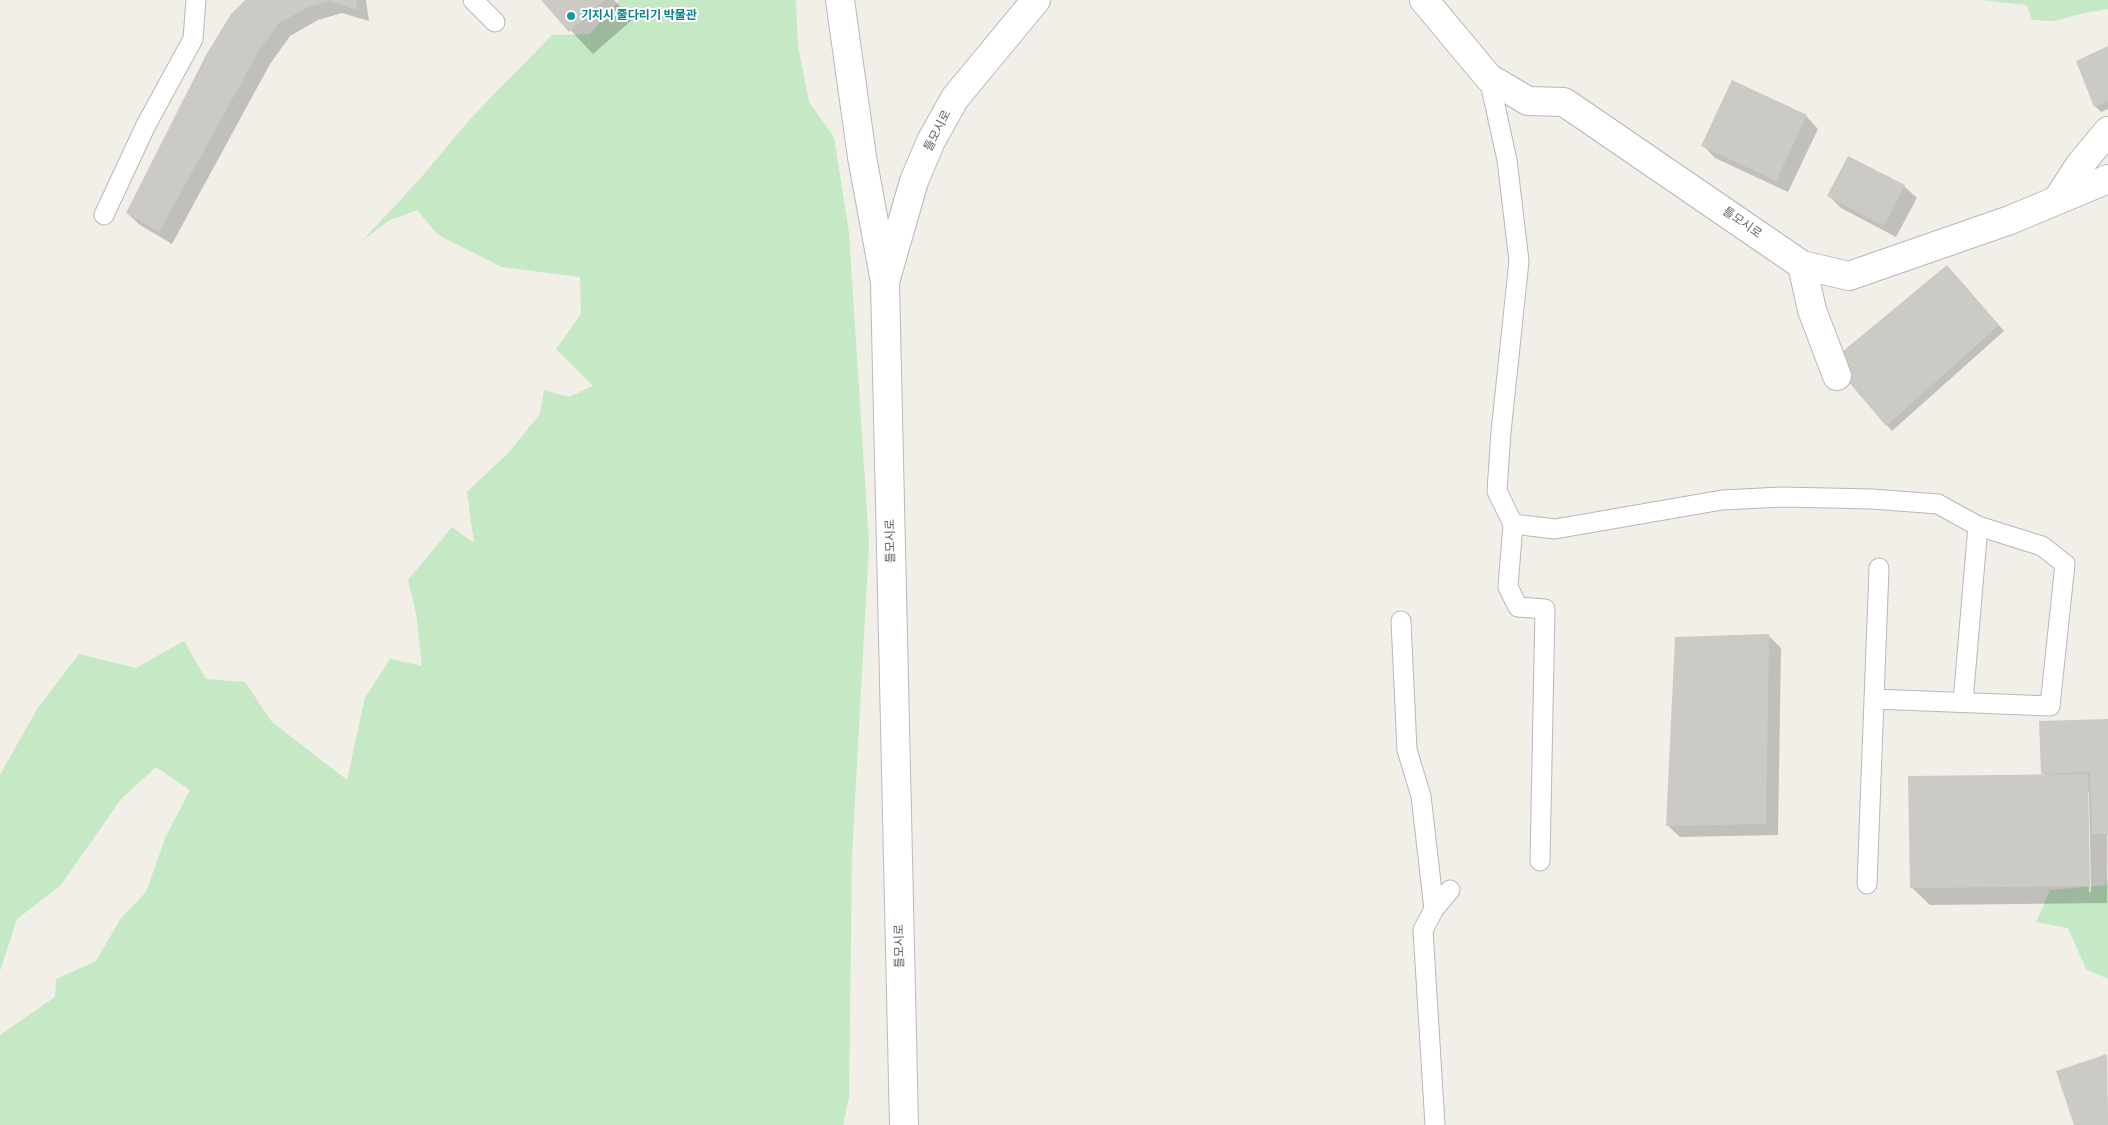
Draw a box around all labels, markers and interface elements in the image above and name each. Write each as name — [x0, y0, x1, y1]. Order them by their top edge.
place label: 기지시 줄다리기 박물관 — [581, 9, 697, 23]
marker: 기지시 줄다리기 박물관 — [565, 10, 577, 22]
street label: 틀모시로 — [922, 108, 954, 154]
street label: 틀모시로 — [1720, 204, 1764, 242]
street label: 틀모시로 — [883, 519, 899, 563]
street label: 틀모시로 — [892, 924, 908, 968]

